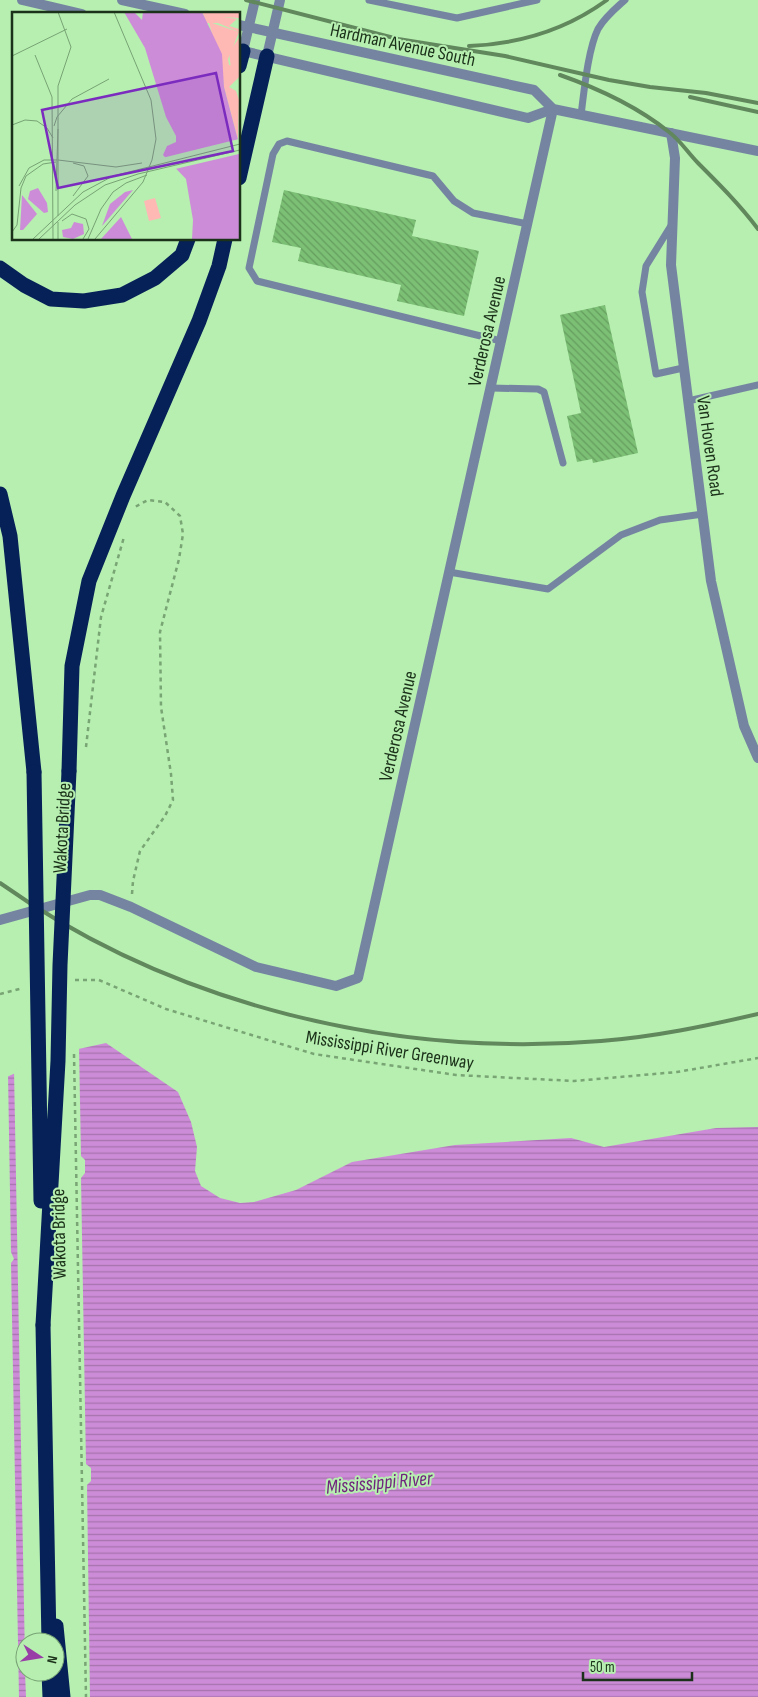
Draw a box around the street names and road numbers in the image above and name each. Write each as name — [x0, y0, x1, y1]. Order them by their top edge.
street label: Hardman Avenue South — [328, 19, 478, 72]
street label: Verderosa Avenue — [464, 274, 511, 389]
street label: Van Hoven Road — [691, 394, 728, 498]
street label: Verderosa Avenue — [375, 669, 422, 784]
street label: Wakota Bridge — [49, 782, 76, 874]
street label: Mississippi River Greenway — [304, 1026, 476, 1075]
street label: Wakota Bridge — [47, 1188, 72, 1279]

